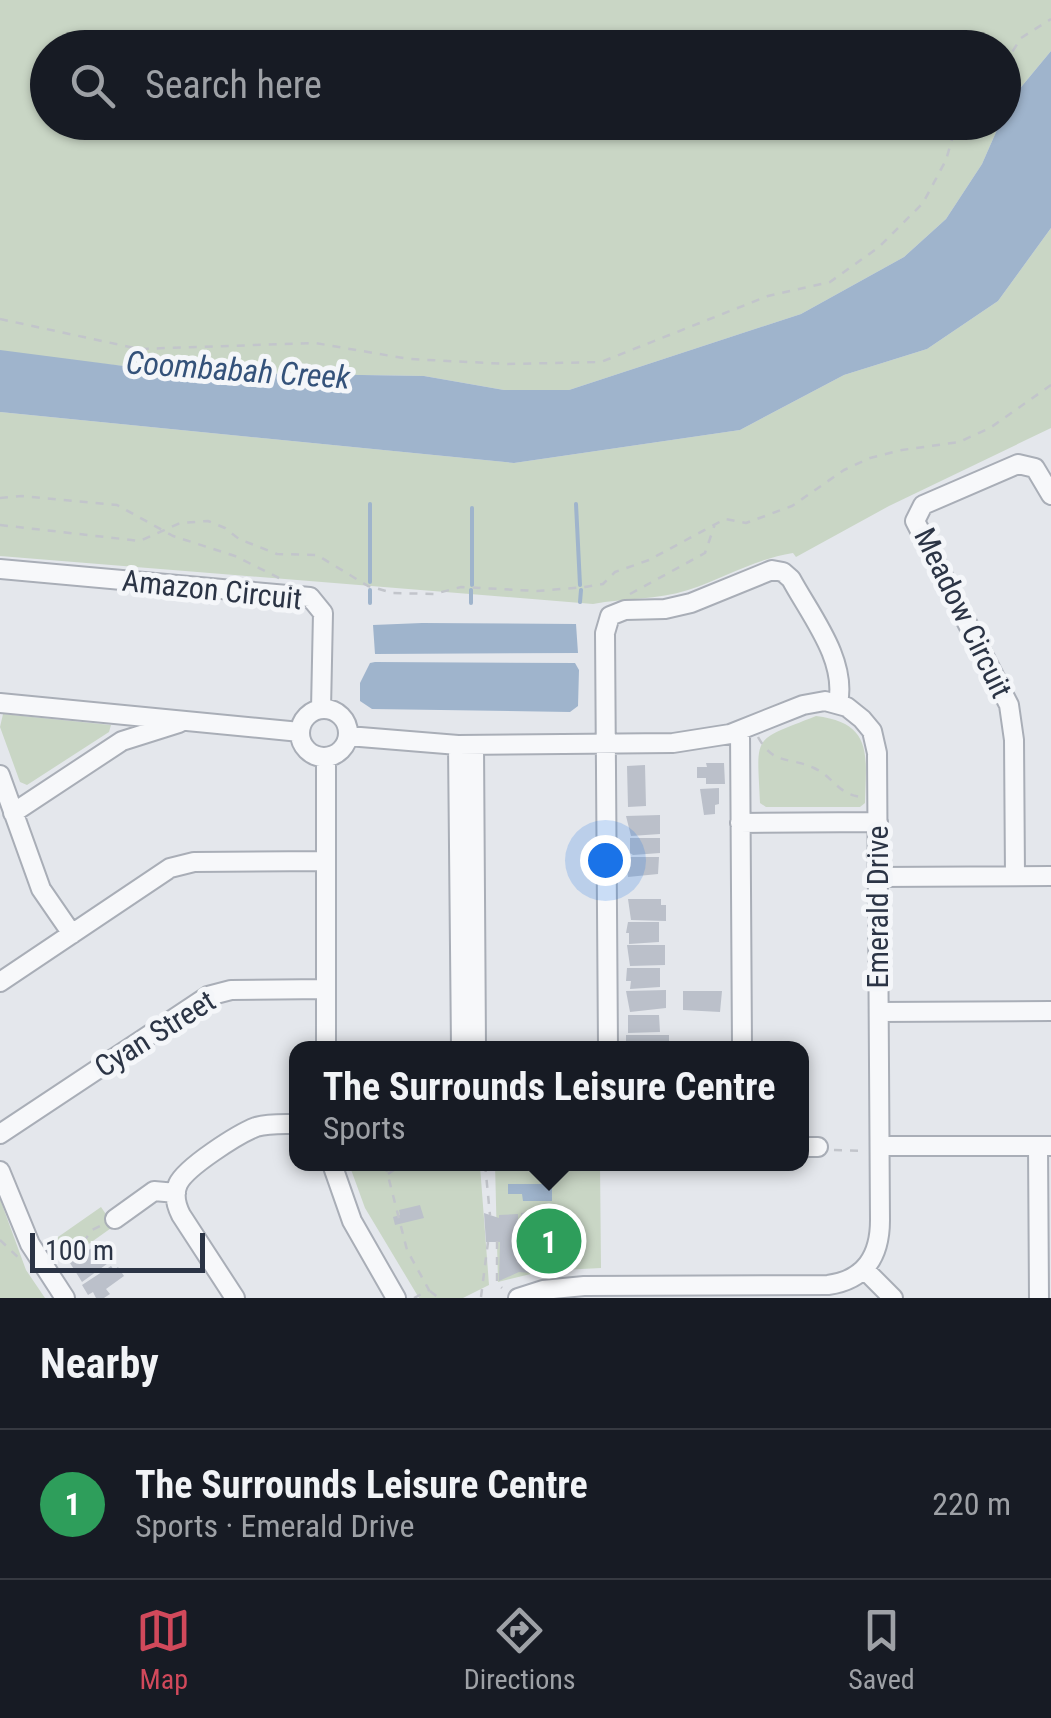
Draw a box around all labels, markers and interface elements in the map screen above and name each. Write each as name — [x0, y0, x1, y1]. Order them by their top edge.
search box — [30, 30, 1021, 140]
icon: search — [65, 58, 120, 113]
text: Search here — [145, 63, 322, 107]
water label: Coombabah Creek — [125, 343, 352, 397]
street label: Meadow Circuit — [907, 522, 1020, 703]
street label: Amazon Circuit — [120, 563, 304, 616]
street label: Emerald Drive — [860, 826, 895, 989]
your location — [580, 835, 631, 886]
street label: Cyan Street — [88, 983, 221, 1084]
popup — [289, 1041, 809, 1171]
text: The Surrounds Leisure Centre — [323, 1065, 775, 1109]
text: Sports — [323, 1109, 406, 1147]
pin: 1 — [516, 1204, 582, 1278]
scale bar — [30, 1228, 205, 1272]
text: 100 m — [45, 1234, 114, 1267]
text: Nearby — [40, 1339, 159, 1388]
text: The Surrounds Leisure Centre — [135, 1463, 588, 1507]
text: 1 — [64, 1485, 81, 1523]
text: 220 m — [932, 1485, 1011, 1523]
text: Sports · Emerald Drive — [135, 1507, 414, 1545]
tab: Map — [136, 1603, 191, 1696]
tab: Directions — [464, 1603, 576, 1696]
tab: Saved — [848, 1603, 915, 1696]

